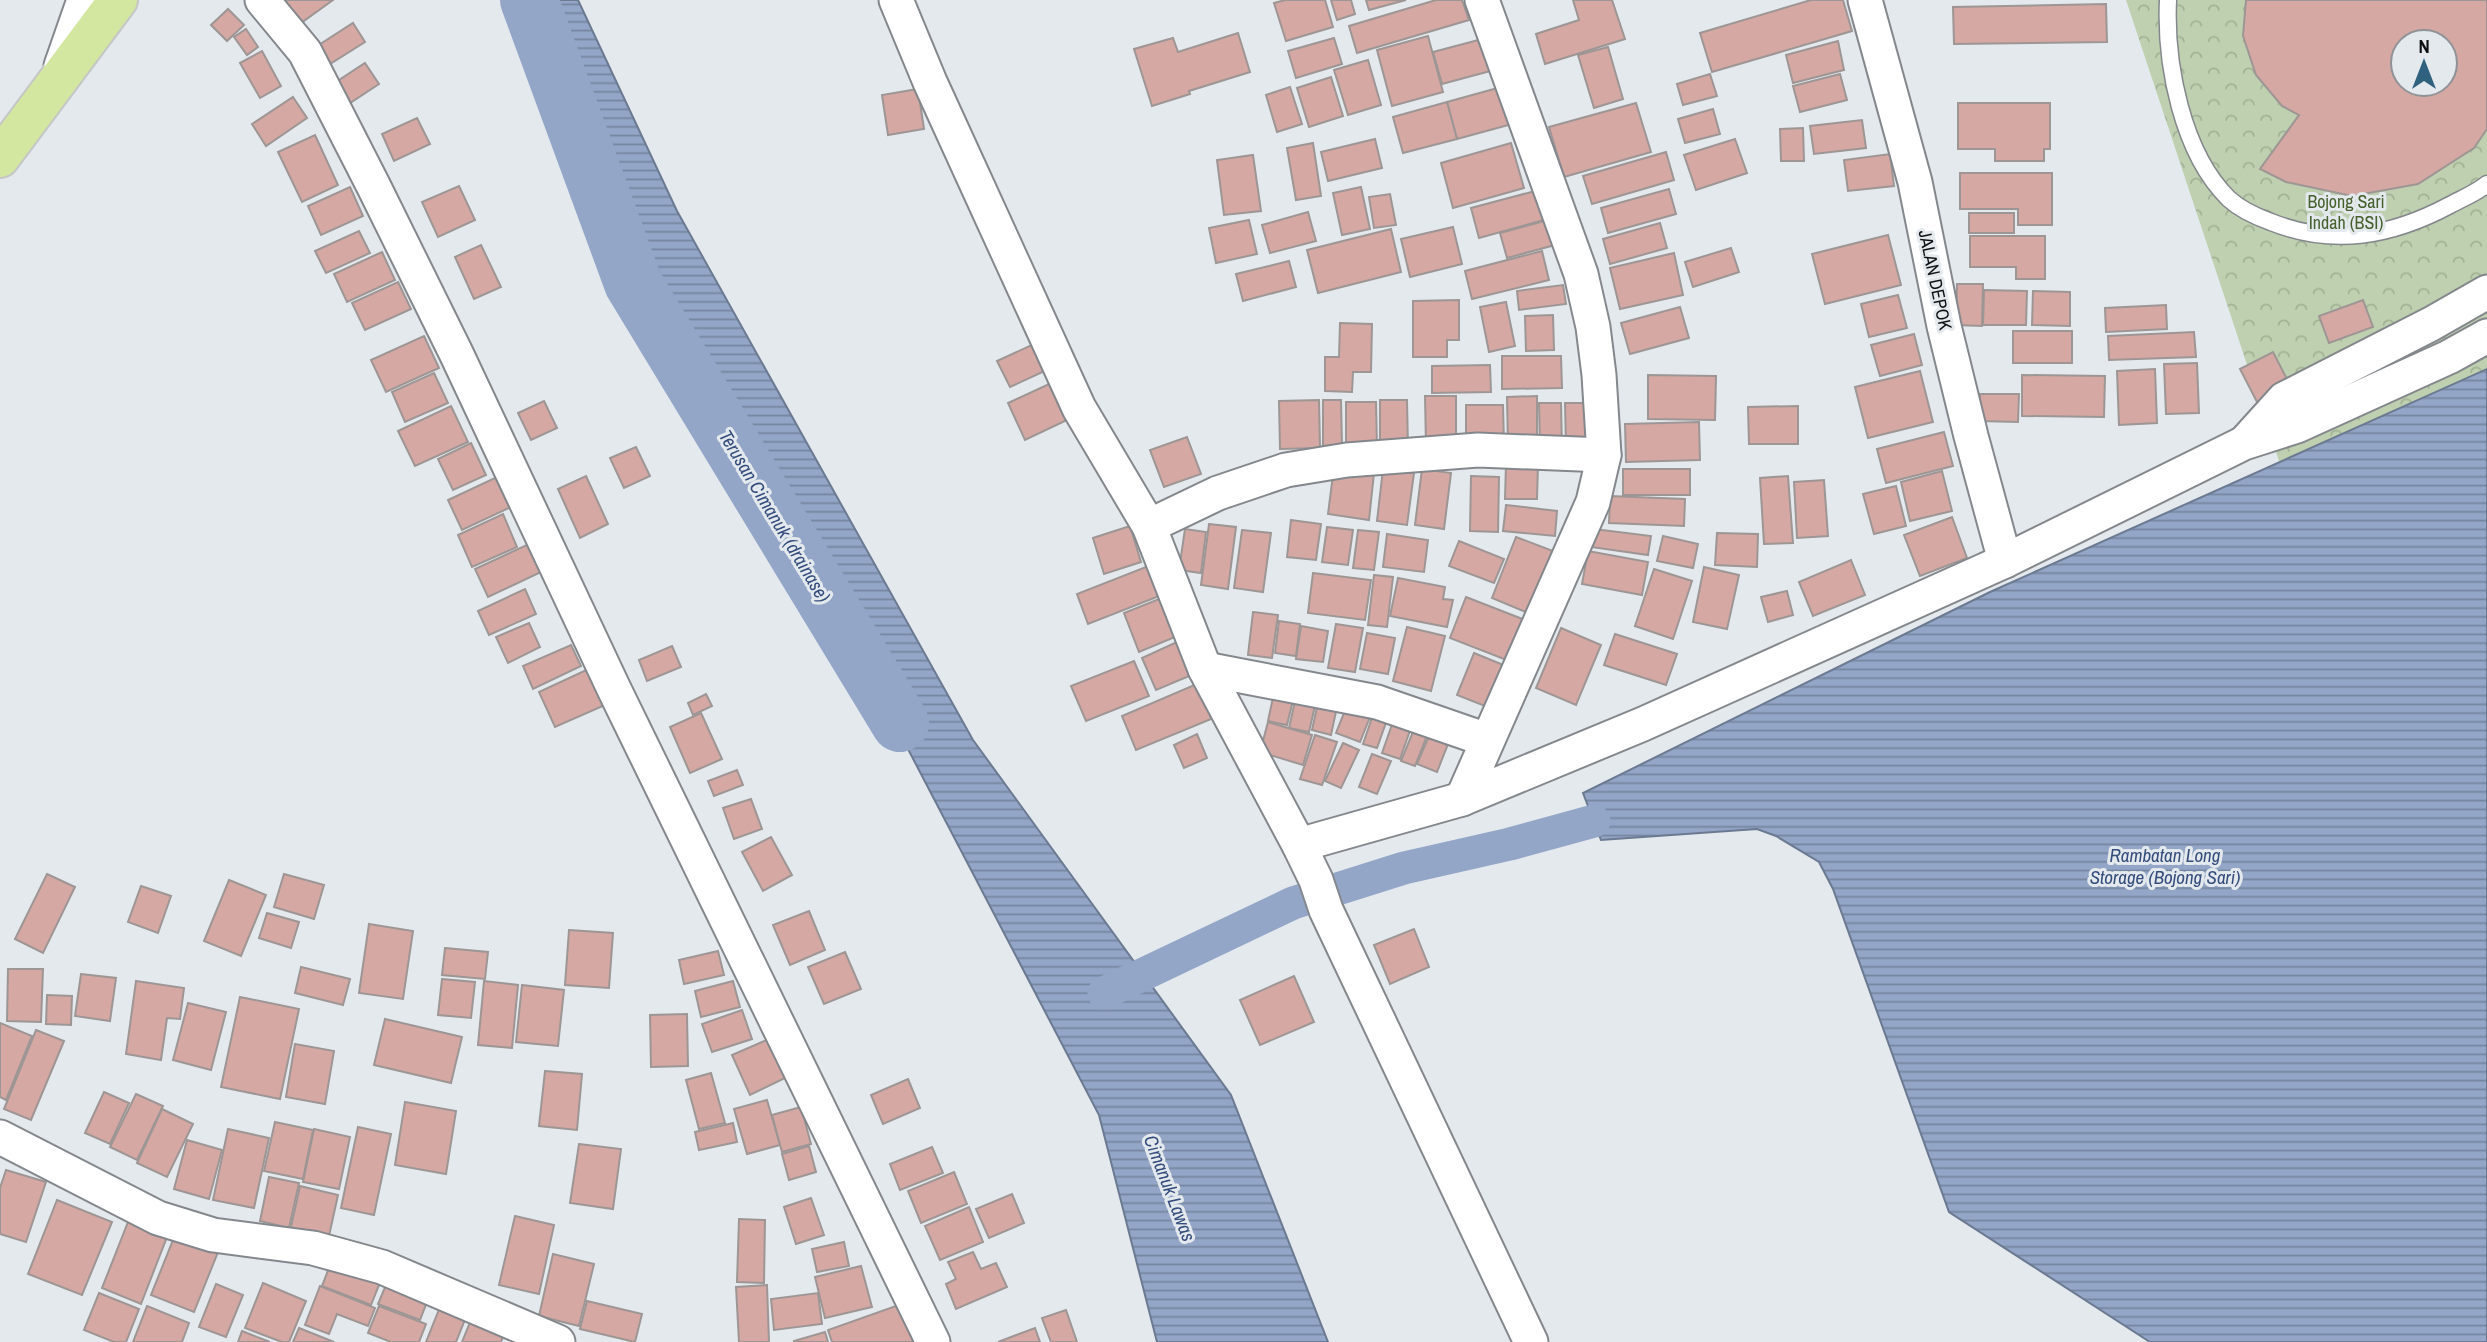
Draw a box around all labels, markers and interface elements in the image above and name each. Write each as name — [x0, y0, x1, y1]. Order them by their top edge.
north arrow — [2389, 28, 2459, 98]
text: N — [2418, 33, 2430, 59]
park label: Bojong Sari Indah (BSI) — [2307, 189, 2385, 235]
street label: JALAN DEPOK — [1913, 228, 1958, 332]
water label: Terusan Cimanuk (drainase) — [713, 425, 837, 607]
water label: Rambatan Long Storage (Bojong Sari) — [2090, 842, 2240, 890]
water label: Cimanuk Lawas — [1138, 1131, 1202, 1245]

